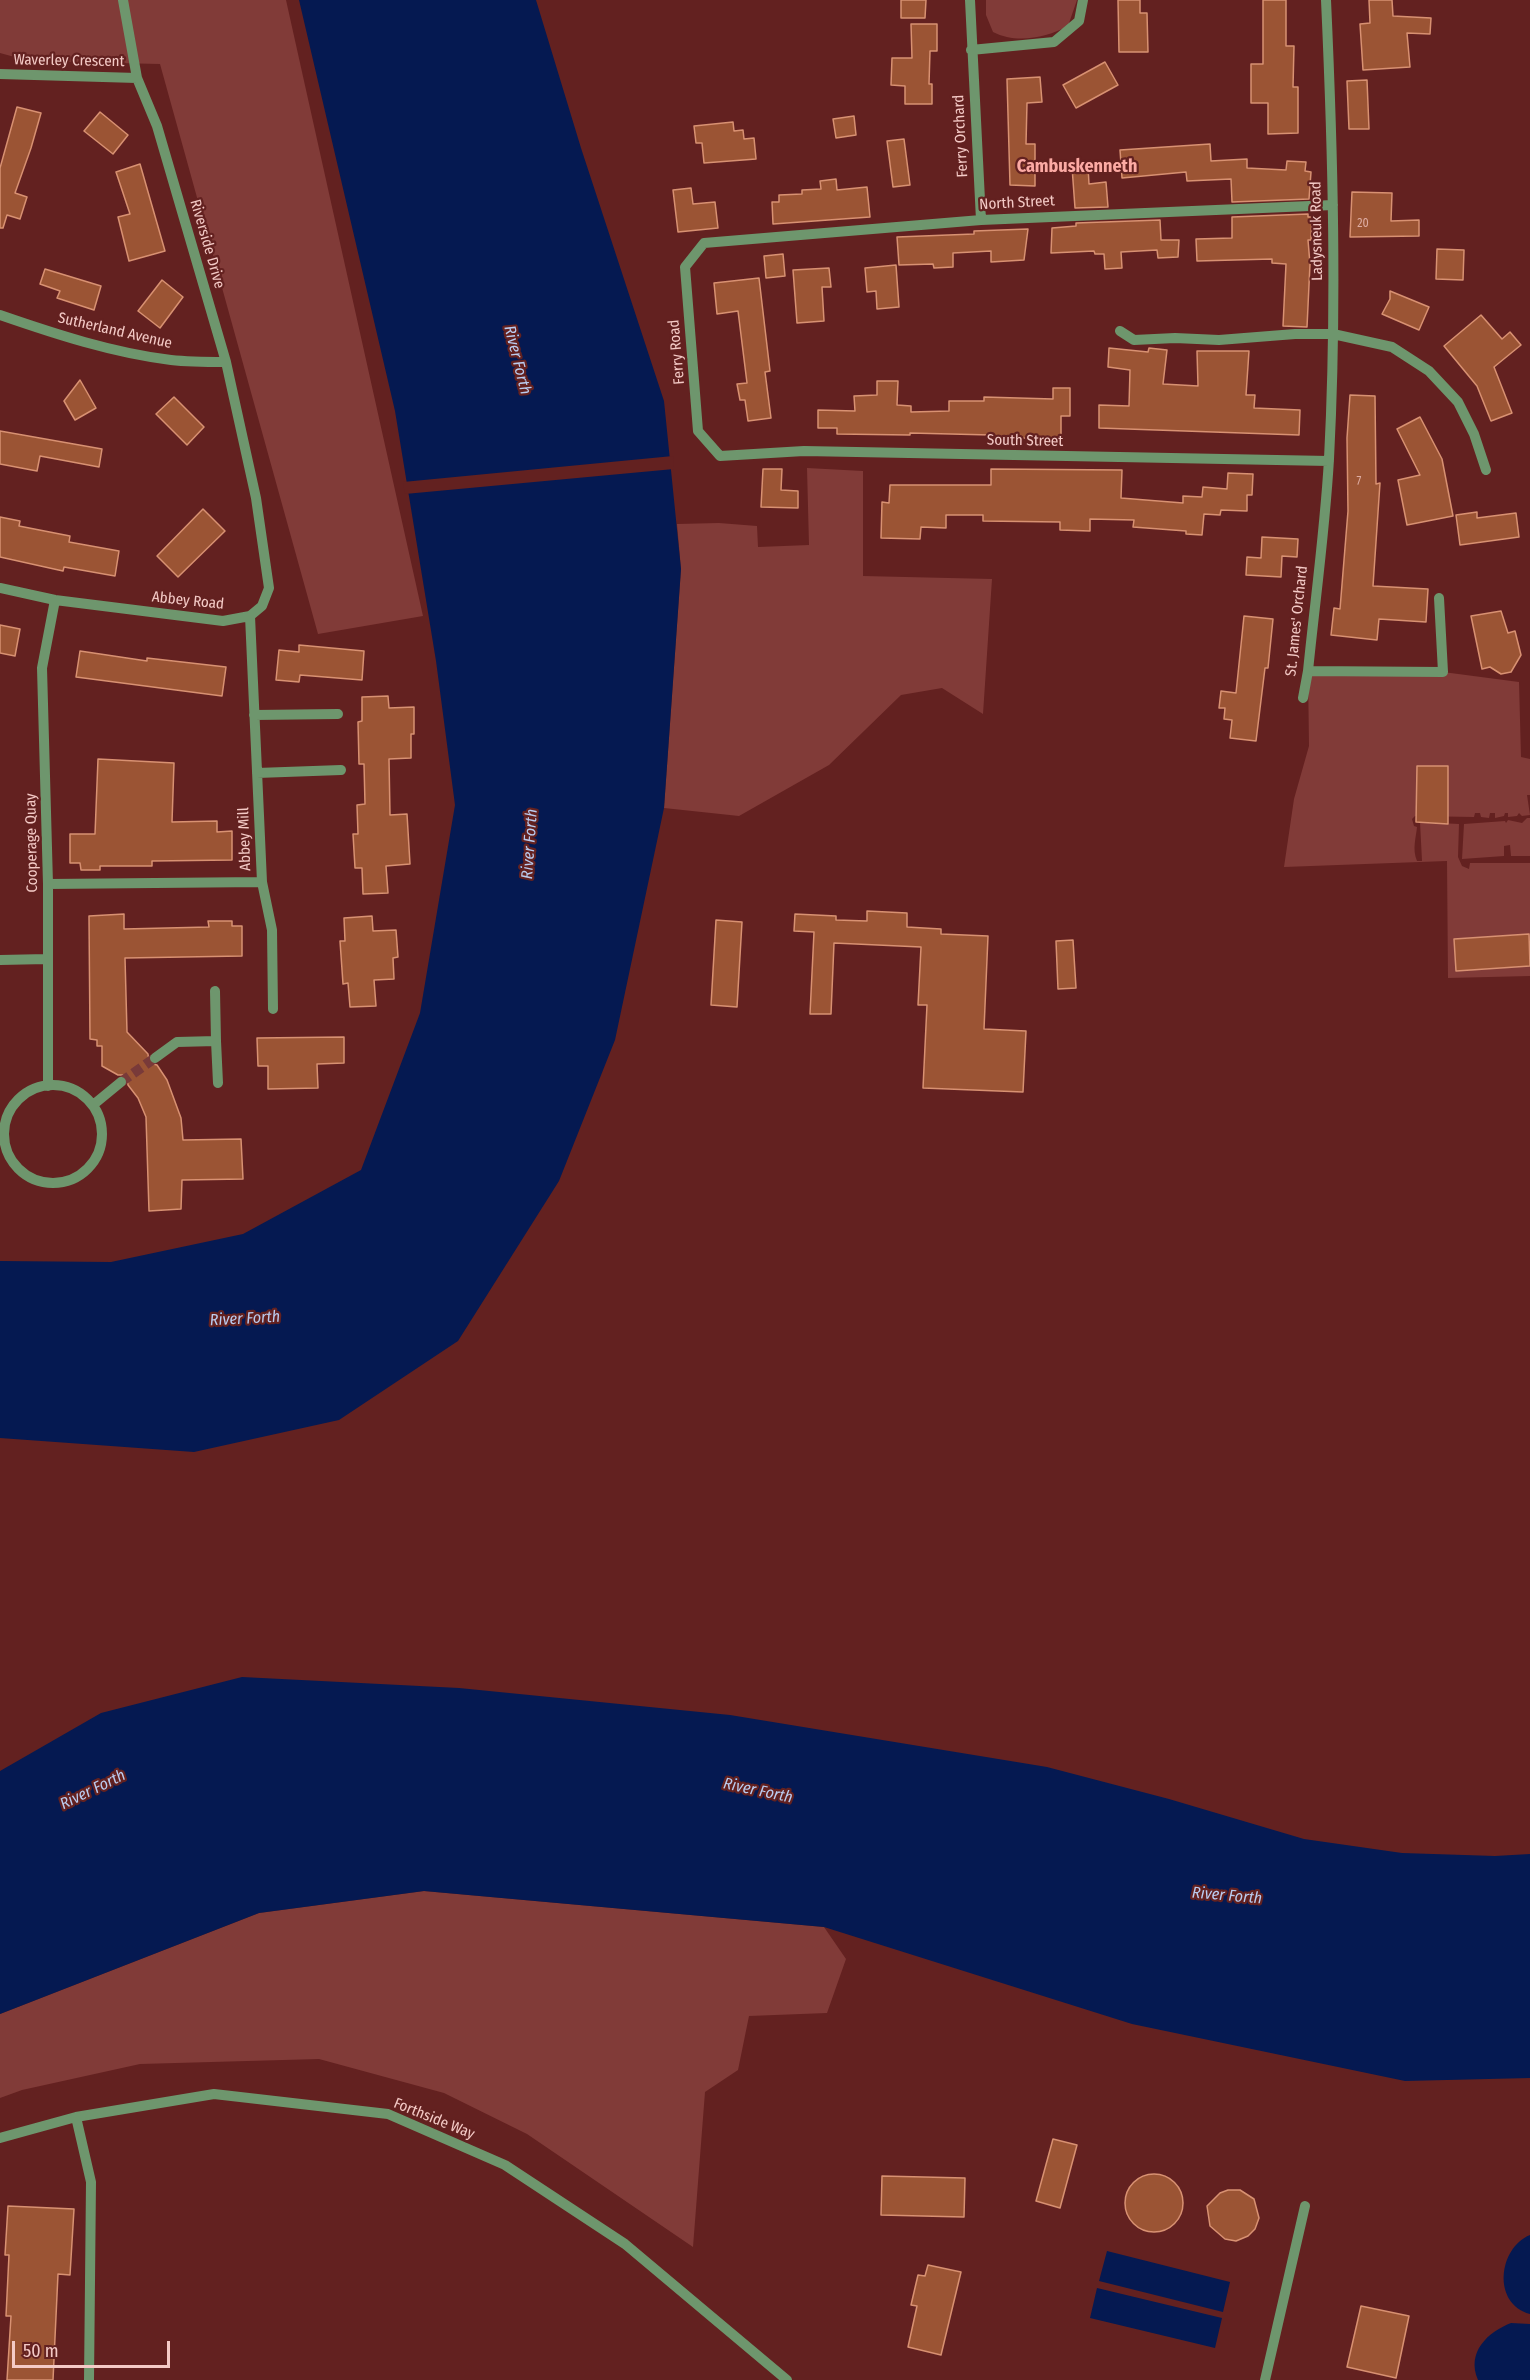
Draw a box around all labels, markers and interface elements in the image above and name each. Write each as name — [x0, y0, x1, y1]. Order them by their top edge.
street label: Waverley Crescent — [13, 51, 125, 71]
street label: Ferry Orchard — [950, 94, 972, 178]
district label: Cambuskenneth — [1017, 156, 1137, 178]
street label: Ladysneuk Road — [1307, 181, 1327, 281]
street label: North Street — [979, 192, 1055, 214]
street label: Riverside Drive — [186, 197, 228, 291]
house number: 20 — [1357, 217, 1369, 231]
street label: Sutherland Avenue — [56, 309, 174, 353]
street label: Ferry Road — [665, 319, 689, 385]
water label: River Forth — [499, 324, 535, 396]
street label: South Street — [987, 431, 1063, 451]
house number: 7 — [1357, 475, 1361, 489]
street label: St. James' Orchard — [1282, 565, 1312, 677]
street label: Abbey Road — [151, 588, 225, 614]
street label: Cooperage Quay — [22, 793, 42, 893]
street label: Abbey Mill — [235, 807, 255, 871]
water label: River Forth — [518, 808, 542, 880]
water label: River Forth — [209, 1308, 281, 1330]
water label: River Forth — [57, 1766, 129, 1814]
water label: River Forth — [722, 1774, 794, 1808]
water label: River Forth — [1191, 1883, 1263, 1909]
street label: Forthside Way — [391, 2095, 477, 2143]
scale bar — [15, 2329, 172, 2367]
text: 50 m — [23, 2340, 59, 2362]

